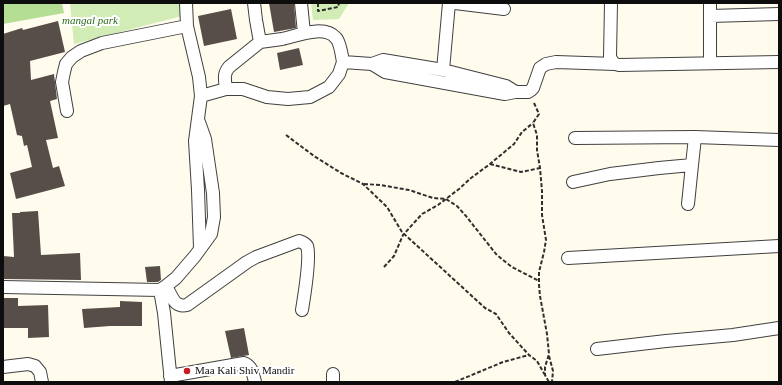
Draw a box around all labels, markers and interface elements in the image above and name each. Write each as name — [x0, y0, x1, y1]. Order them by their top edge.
park label: mangal park — [62, 14, 118, 28]
place label: Maa Kali Shiv Mandir — [195, 364, 294, 378]
marker: Maa Kali Shiv Mandir — [182, 366, 192, 376]

